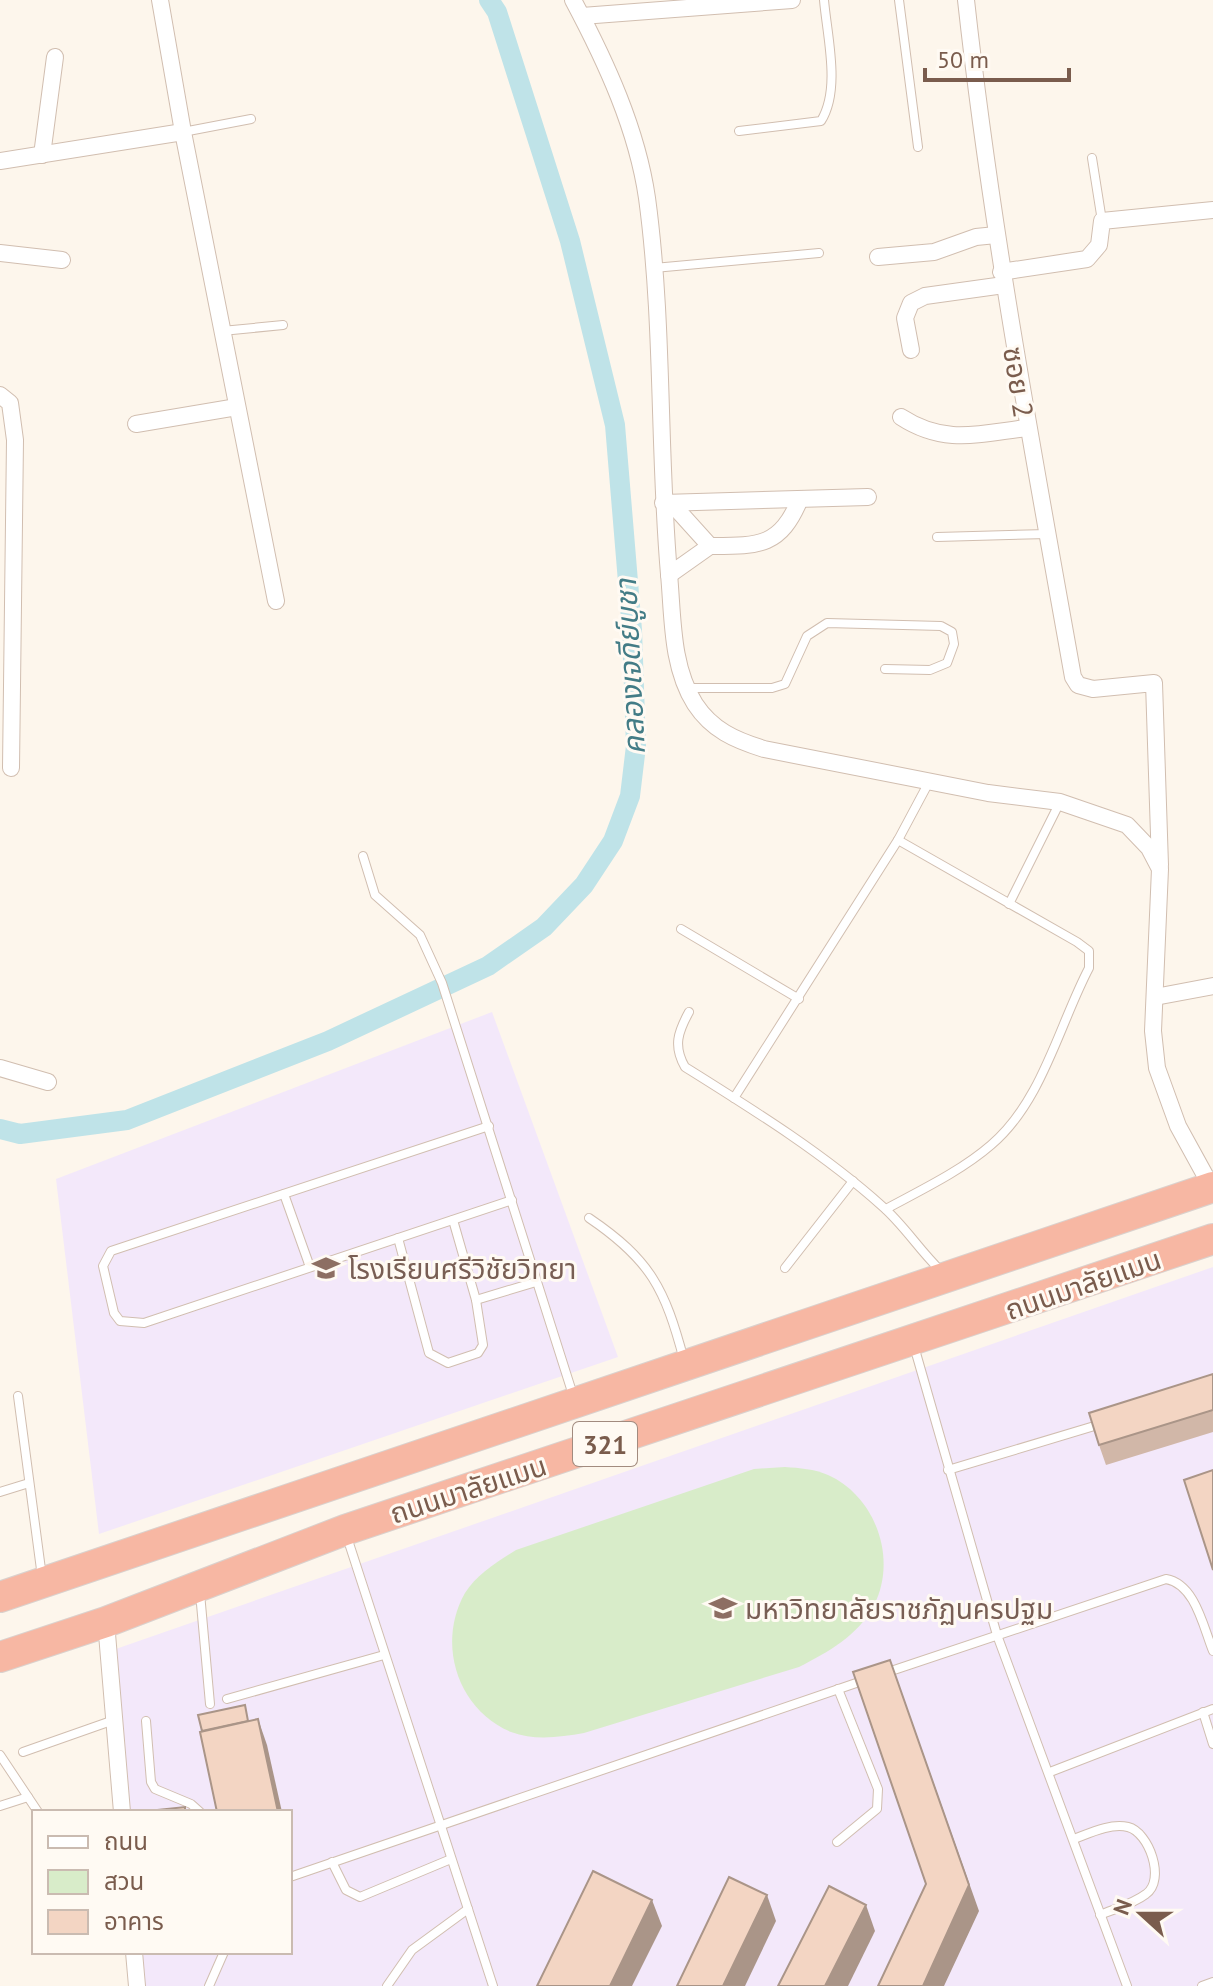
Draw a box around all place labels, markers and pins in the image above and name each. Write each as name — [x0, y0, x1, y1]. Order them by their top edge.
place label: โรงเรียนศรีวิชัยวิทยา — [348, 1250, 576, 1287]
school or university icon: โรงเรียนศรีวิชัยวิทยา — [311, 1253, 341, 1283]
place label: มหาวิทยาลัยราชภัฏนครปฐม — [745, 1590, 1053, 1627]
school or university icon: มหาวิทยาลัยราชภัฏนครปฐม — [708, 1593, 738, 1623]

